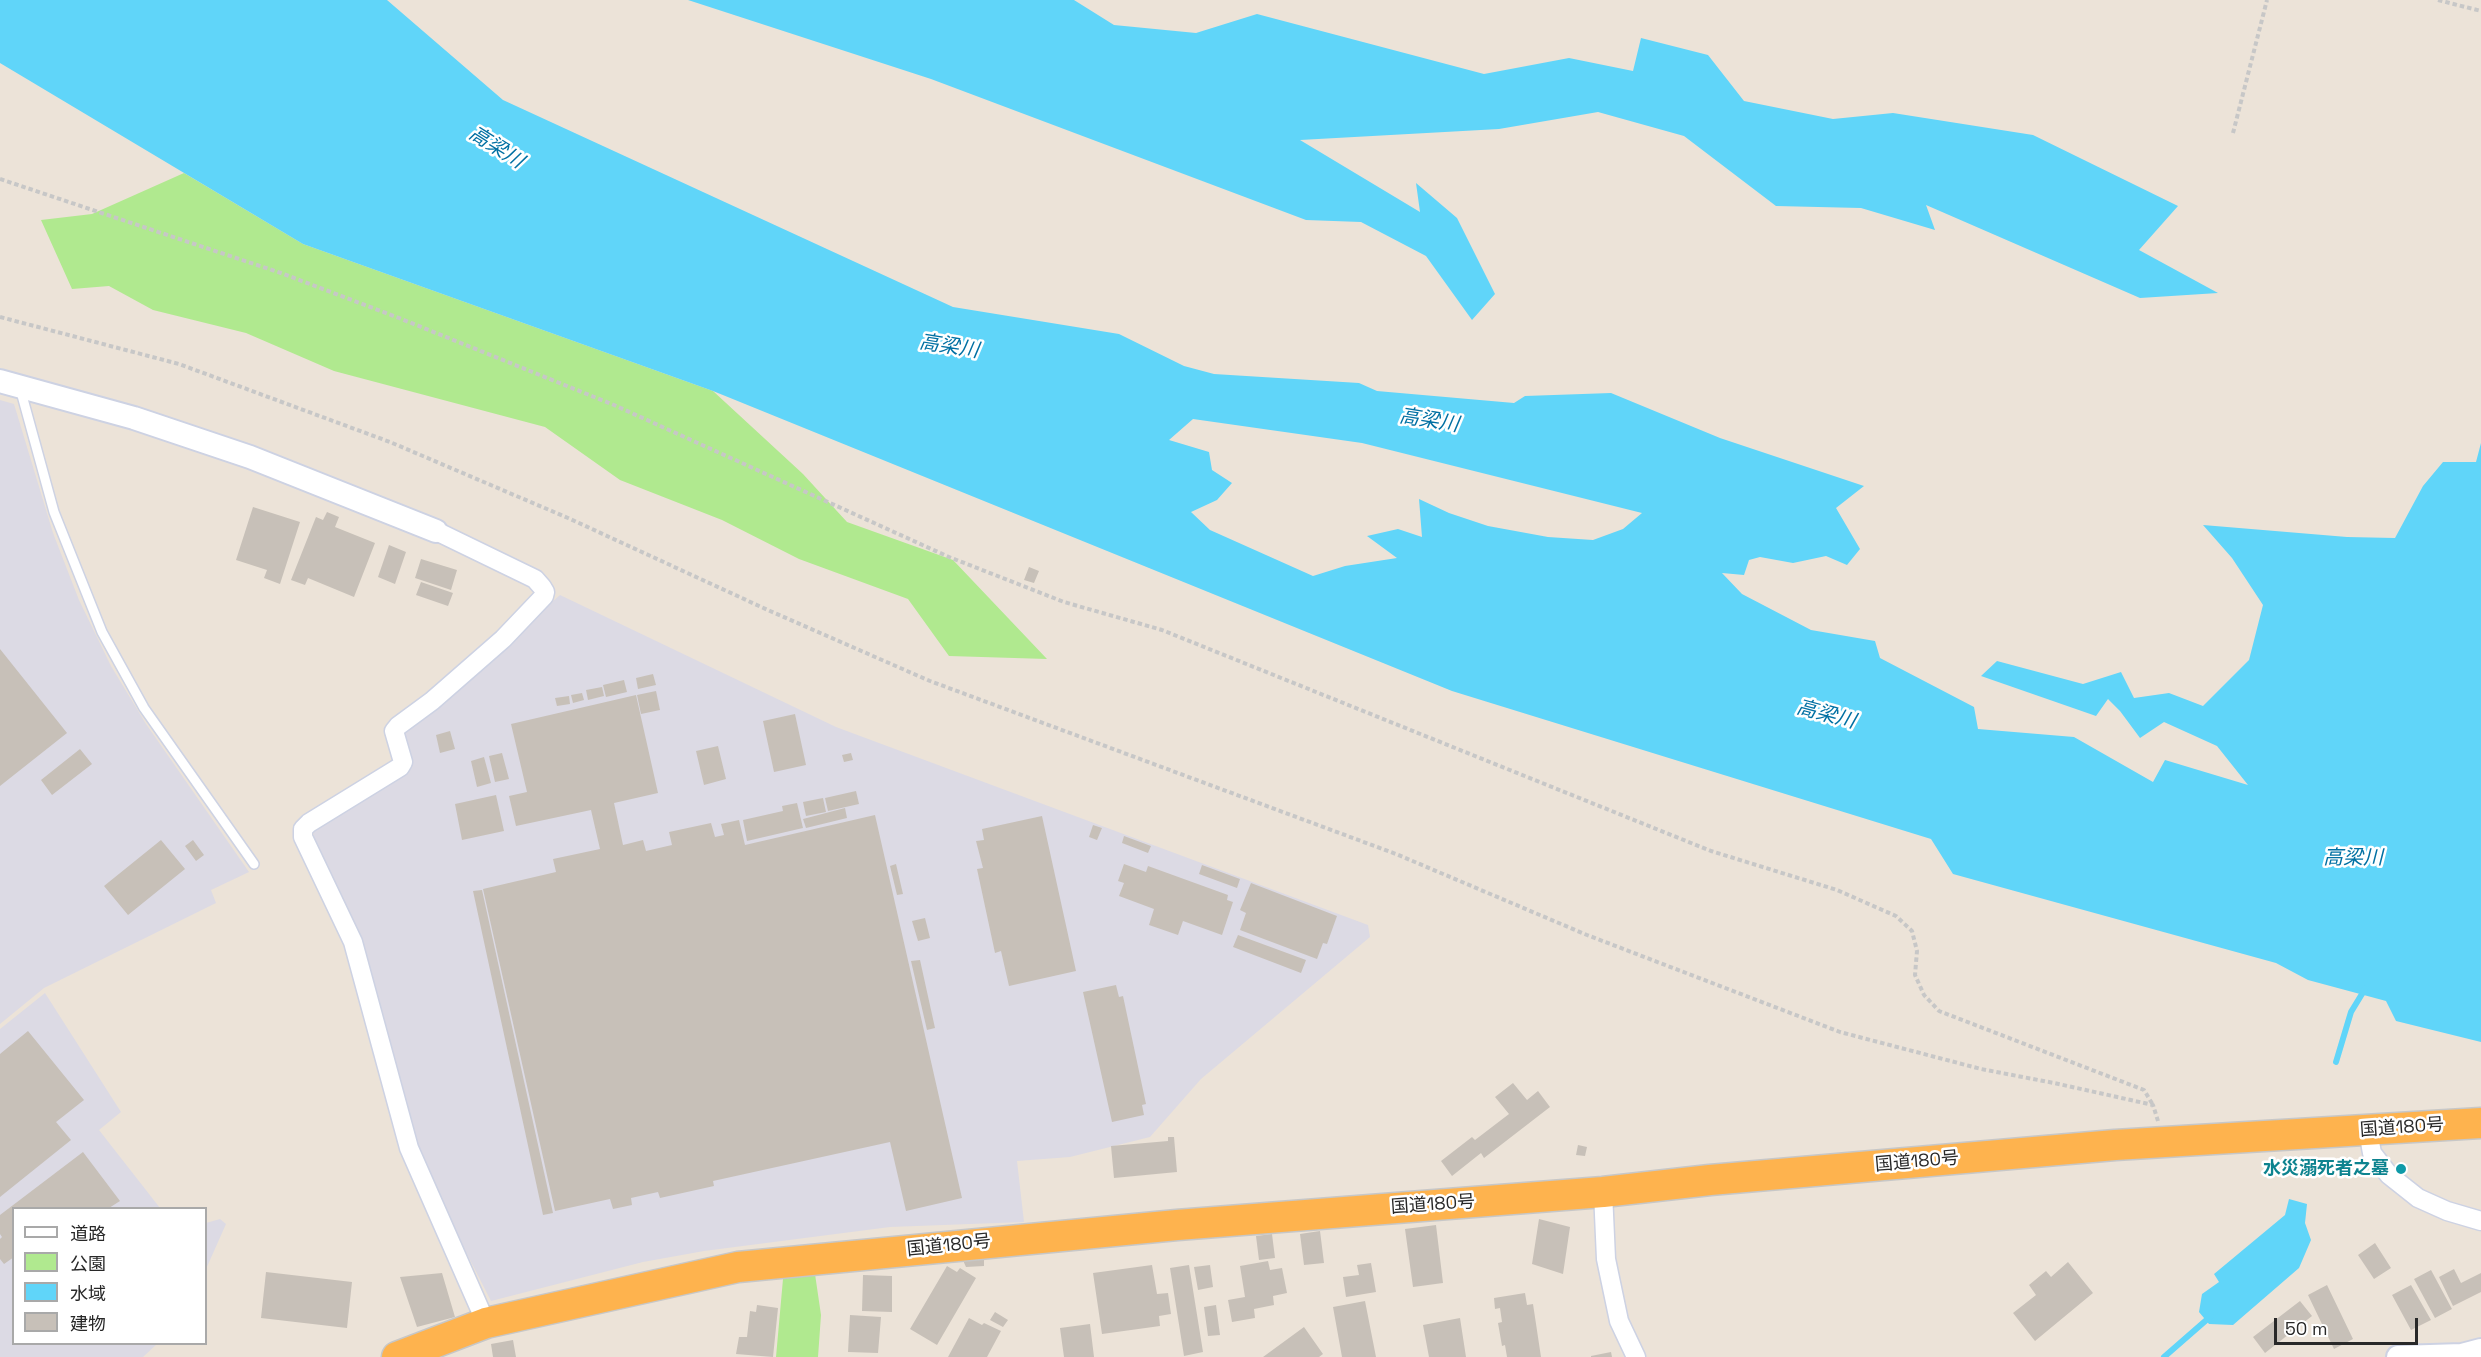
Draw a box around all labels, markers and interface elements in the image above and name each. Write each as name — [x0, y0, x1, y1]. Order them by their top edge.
water label: 高梁川 — [464, 122, 528, 174]
water label: 高梁川 — [917, 330, 981, 364]
water label: 高梁川 — [1397, 404, 1461, 438]
water label: 高梁川 — [1794, 696, 1858, 734]
water label: 高梁川 — [2323, 847, 2383, 871]
street label: 国道180号 — [2359, 1114, 2445, 1142]
street label: 国道180号 — [1874, 1148, 1960, 1176]
place label: 水災溺死者之墓 — [2263, 1158, 2389, 1180]
marker: 水災溺死者之墓 — [2394, 1162, 2408, 1176]
street label: 国道180号 — [1390, 1191, 1476, 1219]
legend — [12, 1207, 207, 1345]
text: 道路 — [70, 1222, 106, 1245]
street label: 国道180号 — [906, 1231, 992, 1261]
text: 公園 — [70, 1252, 106, 1275]
text: 水域 — [70, 1282, 106, 1305]
scale bar — [2277, 1306, 2421, 1344]
text: 建物 — [70, 1312, 106, 1335]
text: 50 m — [2285, 1317, 2327, 1340]

